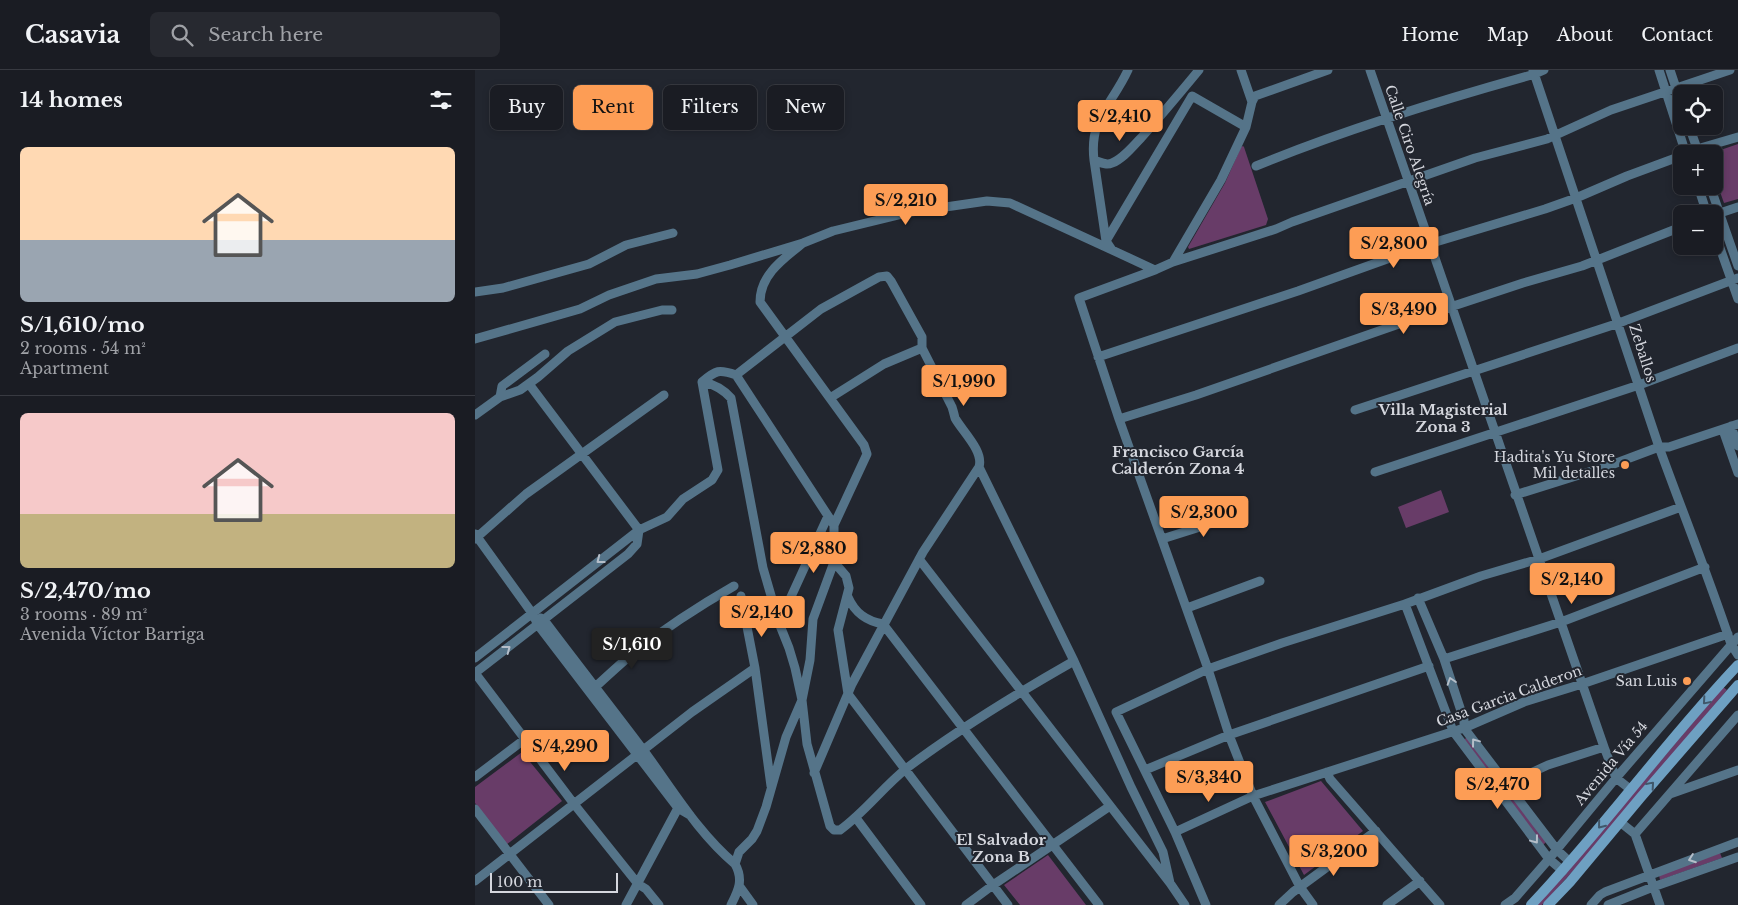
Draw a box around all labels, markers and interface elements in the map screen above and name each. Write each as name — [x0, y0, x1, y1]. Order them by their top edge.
search box — [150, 12, 500, 57]
text: Casavia — [25, 20, 120, 49]
icon: search — [168, 21, 196, 49]
text: Search here — [208, 23, 323, 46]
text: Home — [1401, 24, 1459, 46]
text: Map — [1487, 24, 1529, 46]
text: About — [1557, 24, 1613, 46]
text: Contact — [1641, 24, 1713, 46]
street label: Calle Ciro Alegría — [1381, 82, 1439, 208]
chip: Buy — [490, 85, 563, 130]
chip: Rent — [573, 85, 653, 130]
chip: Filters — [663, 85, 757, 130]
chip: New — [767, 85, 844, 130]
map controls — [1673, 85, 1723, 255]
button: locate — [1673, 85, 1723, 135]
icon: filters — [427, 86, 455, 114]
text: 14 homes — [20, 87, 123, 113]
pin: S/2,410 — [1074, 100, 1166, 142]
text: S/2,410 — [1089, 106, 1151, 126]
button: + — [1673, 145, 1723, 195]
icon: home — [193, 180, 283, 270]
pin: S/2,210 — [860, 184, 952, 226]
text: S/2,210 — [875, 190, 937, 210]
button: − — [1673, 205, 1723, 255]
pin: S/2,800 — [1348, 226, 1440, 269]
text: S/2,800 — [1360, 233, 1428, 253]
pin: S/3,490 — [1358, 292, 1450, 335]
text: S/3,490 — [1371, 299, 1437, 319]
text: S/1,610/mo — [20, 312, 145, 338]
street label: Zeballos — [1625, 322, 1661, 384]
text: 2 rooms · 54 m² — [20, 338, 146, 358]
text: Apartment — [20, 358, 109, 378]
pin: S/1,990 — [918, 364, 1010, 407]
text: S/1,990 — [932, 371, 996, 391]
district label: Villa Magisterial Zona 3 — [1377, 400, 1508, 436]
district label: Francisco García Calderón Zona 4 — [1112, 442, 1245, 478]
icon: home — [193, 445, 283, 535]
place label: Hadita's Yu Store Mil detalles — [1494, 448, 1615, 482]
marker: Hadita's Yu Store Mil detalles — [1619, 459, 1631, 471]
pin: S/2,300 — [1158, 496, 1250, 538]
text: S/2,300 — [1170, 502, 1238, 522]
pin: S/2,880 — [768, 532, 860, 574]
text: S/2,880 — [781, 538, 847, 558]
one-way arrow — [597, 554, 606, 563]
pin: S/2,140 — [1526, 562, 1618, 605]
text: S/2,140 — [1541, 569, 1603, 589]
text: S/2,470/mo — [20, 578, 151, 604]
pin: S/2,140 — [716, 596, 808, 638]
text: S/2,140 — [731, 602, 793, 622]
text: 3 rooms · 89 m² — [20, 604, 147, 624]
text: Avenida Víctor Barriga — [20, 624, 205, 644]
pin: S/1,610 — [586, 628, 678, 670]
text: S/1,610 — [602, 634, 662, 654]
one-way arrow — [501, 646, 510, 654]
street label: Casa Garcia Calderon — [1434, 661, 1585, 731]
place label: San Luis — [1616, 672, 1677, 690]
marker: San Luis — [1681, 675, 1693, 687]
one-way arrow — [1447, 677, 1457, 686]
one-way arrow — [1702, 696, 1711, 705]
street label: Avenida Vía 54 — [1570, 717, 1651, 810]
pin: S/4,290 — [519, 730, 611, 772]
text: S/4,290 — [532, 736, 598, 756]
one-way arrow — [1472, 738, 1481, 748]
pin: S/3,340 — [1163, 760, 1255, 803]
text: S/3,340 — [1176, 767, 1242, 787]
pin: S/2,470 — [1452, 768, 1544, 810]
text: S/2,470 — [1466, 774, 1530, 794]
one-way arrow — [1646, 781, 1655, 790]
one-way arrow — [1597, 820, 1606, 829]
district label: El Salvador Zona B — [956, 830, 1047, 866]
pin: S/3,200 — [1288, 834, 1380, 877]
one-way arrow — [1530, 834, 1538, 843]
text: S/3,200 — [1300, 841, 1368, 861]
one-way arrow — [1688, 853, 1697, 863]
scale bar — [490, 870, 617, 893]
text: 100 m — [497, 873, 542, 891]

